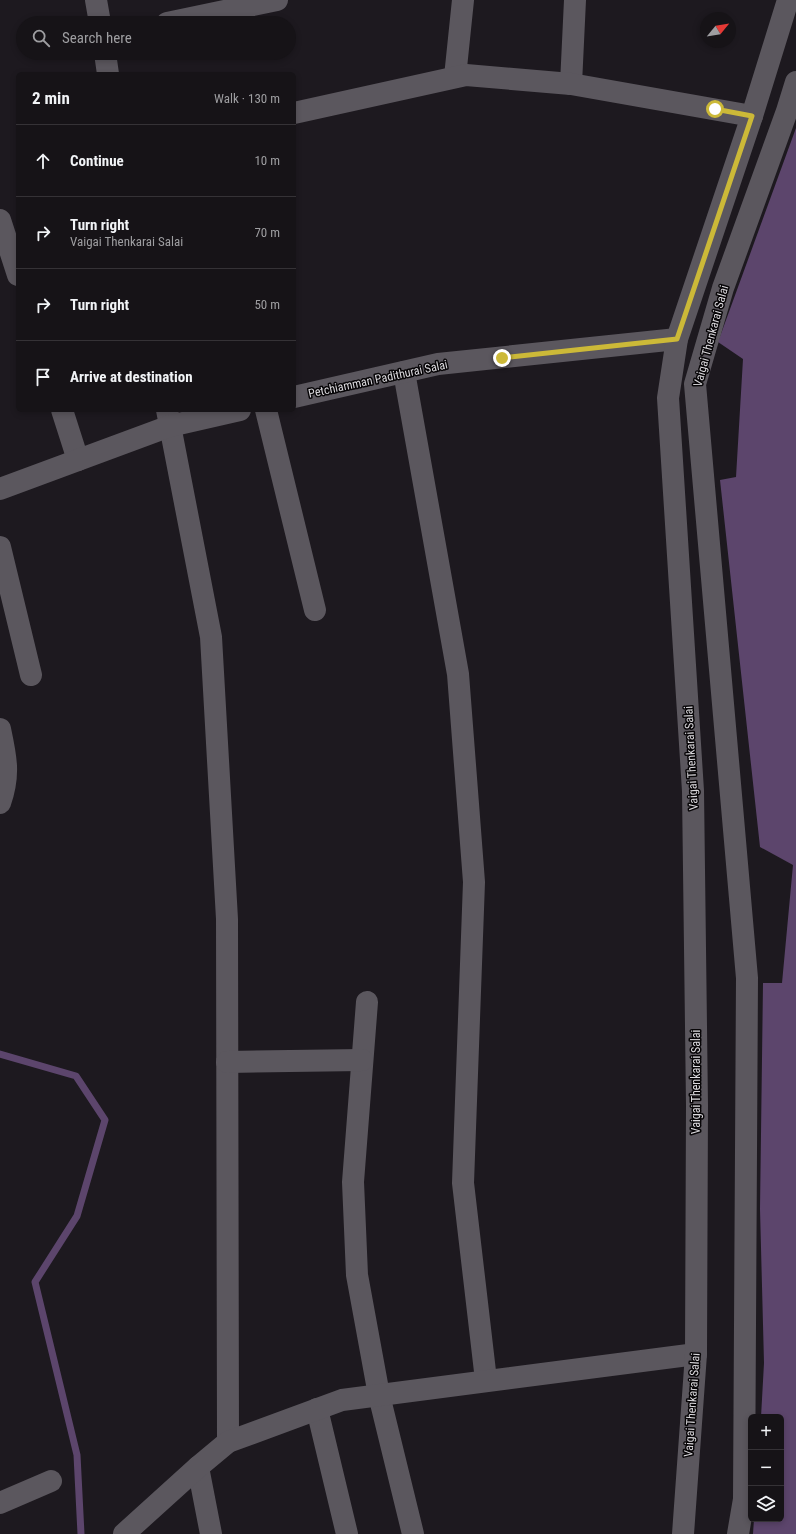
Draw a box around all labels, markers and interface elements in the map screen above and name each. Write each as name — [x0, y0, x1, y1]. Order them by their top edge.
north arrow — [700, 12, 736, 48]
search box — [16, 16, 296, 60]
icon: search — [30, 27, 52, 49]
text: Search here — [62, 29, 132, 47]
text: 2 min — [32, 88, 70, 108]
text: Walk · 130 m — [214, 91, 280, 106]
route start — [706, 100, 724, 118]
icon: ahead — [32, 150, 54, 172]
text: Continue — [70, 152, 124, 170]
text: 10 m — [254, 153, 280, 168]
text: Turn right — [70, 216, 129, 234]
icon: right — [32, 222, 54, 244]
text: 70 m — [254, 225, 280, 240]
text: Vaigai Thenkarai Salai — [70, 234, 183, 249]
street label: Vaigai Thenkarai Salai — [691, 284, 731, 388]
icon: right — [32, 294, 54, 316]
text: Turn right — [70, 296, 129, 314]
text: 50 m — [254, 297, 280, 312]
route end — [493, 349, 511, 367]
street label: Petchiamman Padithurai Salai — [307, 357, 449, 401]
icon: arrive — [32, 366, 54, 388]
text: Arrive at destination — [70, 368, 193, 386]
street label: Vaigai Thenkarai Salai — [681, 705, 701, 811]
street label: Vaigai Thenkarai Salai — [689, 1030, 703, 1134]
street label: Vaigai Thenkarai Salai — [681, 1352, 703, 1458]
map controls — [748, 1414, 784, 1522]
button: + — [748, 1414, 784, 1450]
button: − — [748, 1450, 784, 1486]
button: layers — [748, 1486, 784, 1522]

